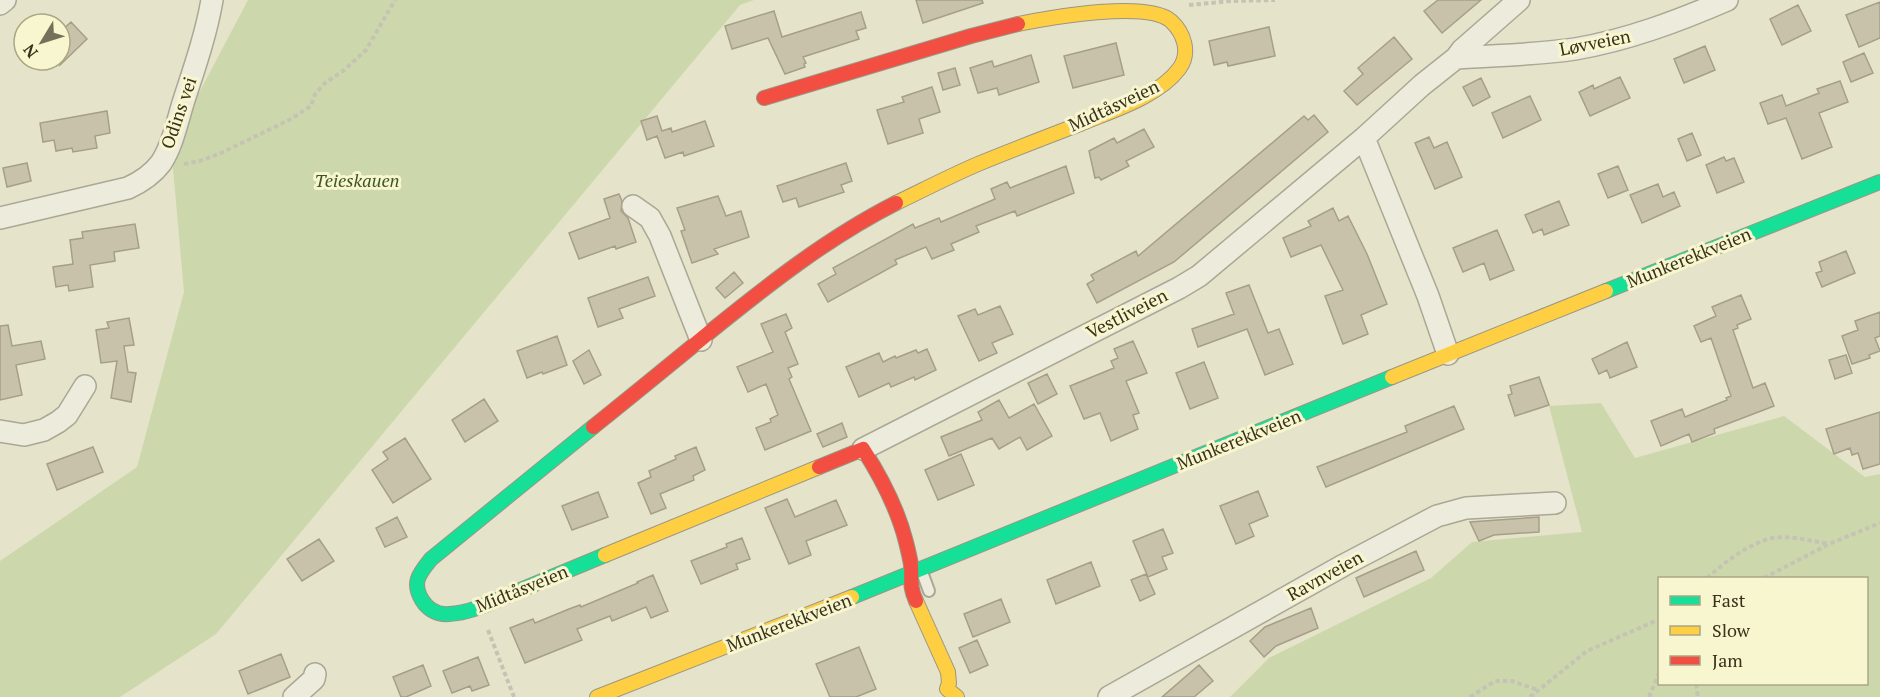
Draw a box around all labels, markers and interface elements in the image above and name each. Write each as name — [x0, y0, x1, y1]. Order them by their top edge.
north arrow — [12, 12, 72, 72]
street label: Løvveien — [1557, 23, 1633, 61]
text: N — [18, 40, 43, 63]
street label: Odins vei — [155, 73, 202, 152]
street label: Midtåsveien — [1064, 73, 1163, 137]
park label: Teieskauen — [314, 168, 400, 192]
street label: Munkerekkveien — [1623, 221, 1755, 293]
street label: Vestliveien — [1082, 282, 1171, 344]
street label: Munkerekkveien — [1173, 403, 1305, 475]
street label: Ravnveien — [1282, 544, 1367, 606]
street label: Midtåsveien — [472, 559, 572, 617]
legend — [1658, 577, 1868, 685]
street label: Munkerekkveien — [723, 587, 855, 657]
text: Fast — [1712, 588, 1746, 612]
text: Slow — [1712, 618, 1751, 642]
text: Jam — [1712, 648, 1743, 672]

